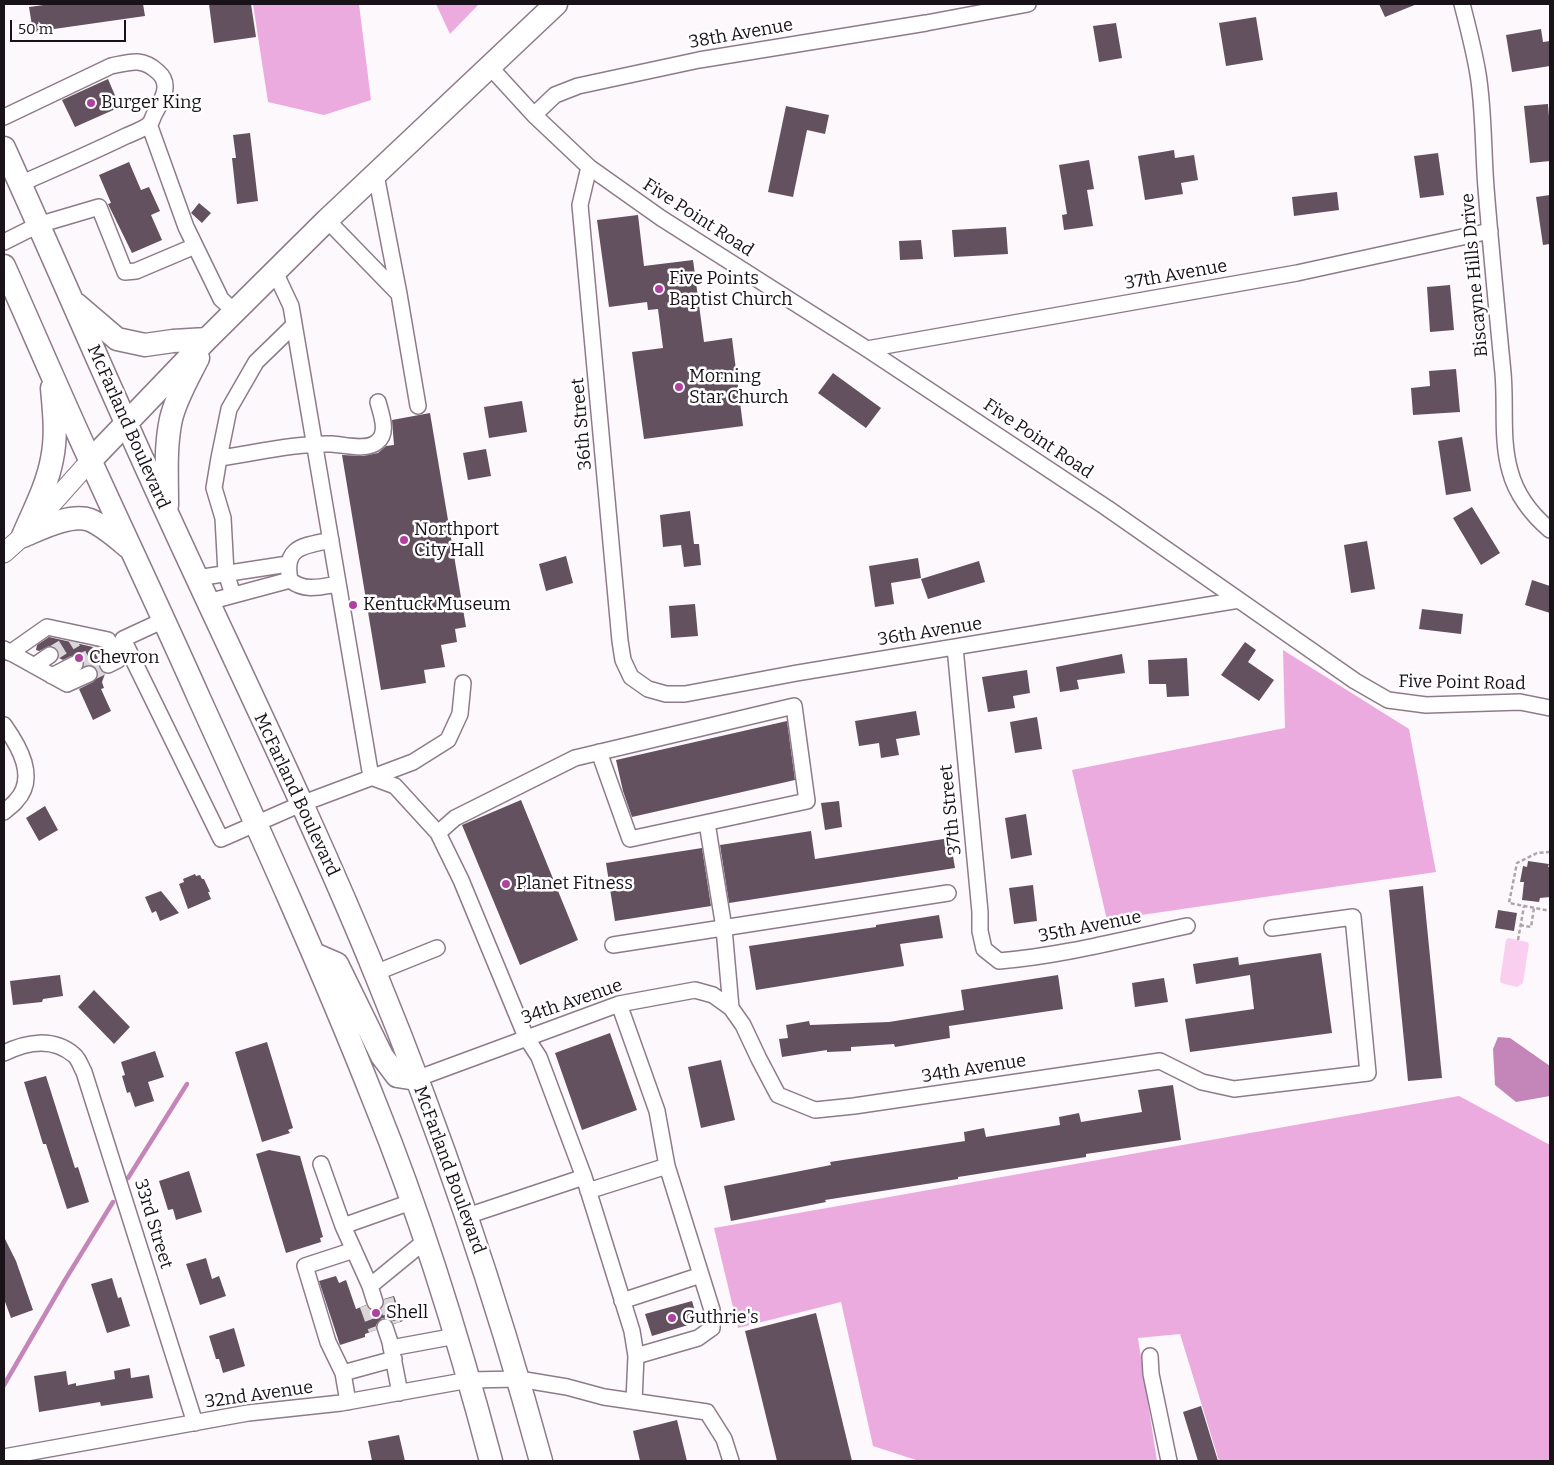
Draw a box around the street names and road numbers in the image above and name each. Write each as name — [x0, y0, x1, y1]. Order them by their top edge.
street label: 38th Avenue — [687, 14, 795, 54]
street label: Five Point Road — [639, 174, 757, 262]
street label: Biscayne Hills Drive — [1457, 192, 1493, 358]
street label: 37th Avenue — [1123, 255, 1229, 295]
street label: McFarland Boulevard — [82, 342, 174, 512]
street label: 36th Street — [567, 377, 597, 471]
street label: Five Point Road — [979, 394, 1097, 484]
street label: 36th Avenue — [876, 613, 984, 651]
street label: Five Point Road — [1398, 671, 1526, 695]
street label: McFarland Boulevard — [249, 710, 343, 880]
street label: 37th Street — [935, 763, 967, 857]
street label: 35th Avenue — [1037, 906, 1143, 948]
street label: 34th Avenue — [519, 975, 625, 1029]
street label: 34th Avenue — [920, 1050, 1028, 1088]
street label: McFarland Boulevard — [409, 1083, 489, 1257]
street label: 33rd Street — [129, 1177, 177, 1271]
street label: 32nd Avenue — [204, 1377, 314, 1413]

